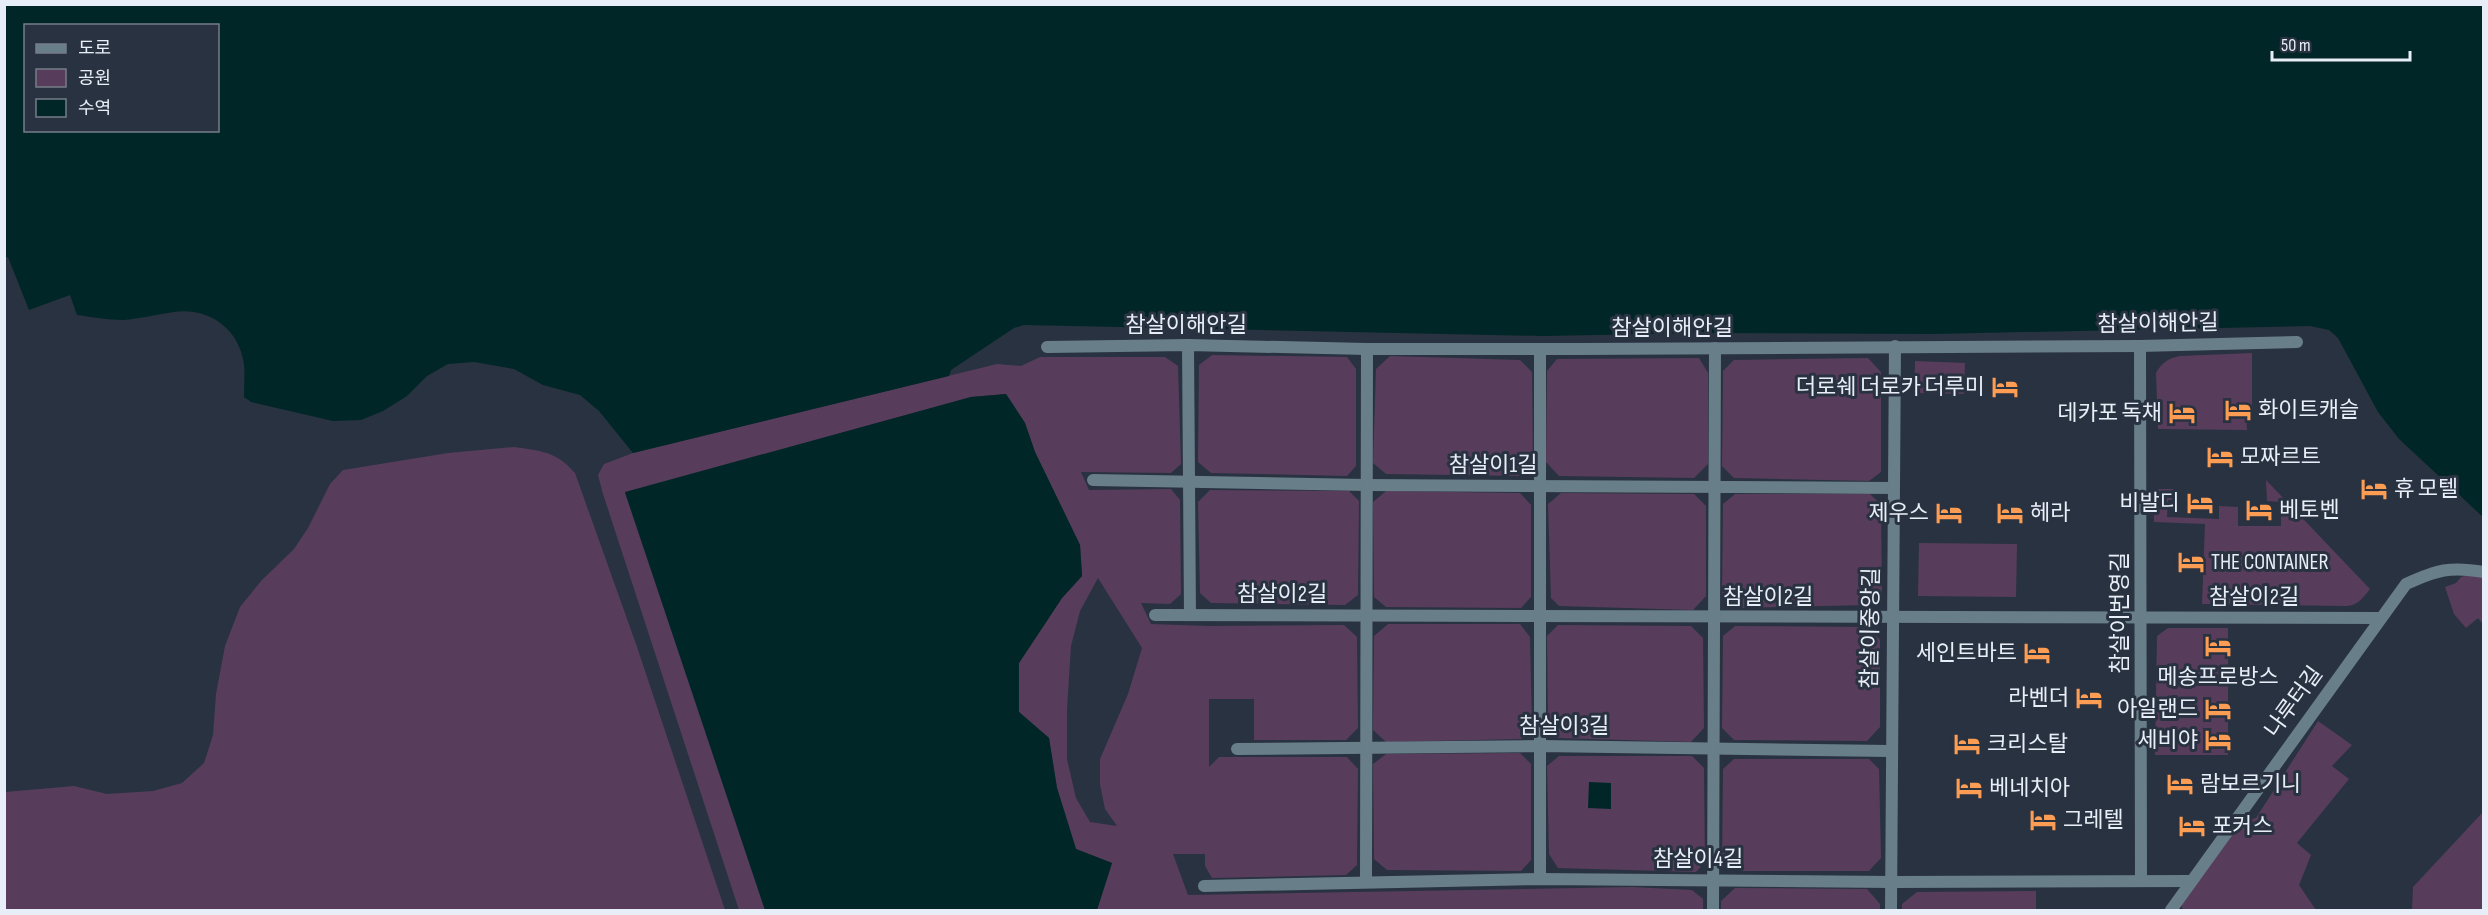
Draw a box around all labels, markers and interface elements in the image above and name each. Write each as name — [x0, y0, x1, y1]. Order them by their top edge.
legend — [24, 24, 219, 132]
scale bar — [2272, 24, 2410, 62]
text: 50 m — [2281, 35, 2311, 56]
text: 도로 — [78, 38, 111, 59]
text: 공원 — [78, 68, 111, 89]
text: 수역 — [78, 98, 111, 119]
street label: 참살이해안길 — [2097, 309, 2219, 339]
street label: 참살이해안길 — [1125, 312, 1247, 339]
street label: 참살이해안길 — [1611, 315, 1733, 342]
hotel icon: 더로쉐 더로카 더루미 — [1990, 372, 2020, 402]
place label: 더로쉐 더로카 더루미 — [1796, 374, 1985, 401]
hotel icon: 화이트캐슬 — [2223, 395, 2253, 425]
place label: 화이트캐슬 — [2258, 397, 2359, 424]
hotel icon: 데카포 독채 — [2167, 398, 2197, 428]
place label: 데카포 독채 — [2057, 400, 2162, 427]
hotel icon: 모짜르트 — [2205, 442, 2235, 472]
place label: 모짜르트 — [2240, 444, 2321, 471]
street label: 참살이1길 — [1449, 452, 1537, 479]
hotel icon: 휴 모텔 — [2359, 474, 2389, 504]
place label: 휴 모텔 — [2394, 476, 2458, 503]
hotel icon: 비발디 — [2185, 488, 2215, 518]
place label: 비발디 — [2119, 490, 2180, 517]
hotel icon: 베토벤 — [2244, 495, 2274, 525]
place label: 베토벤 — [2279, 497, 2340, 524]
hotel icon: 제우스 — [1934, 498, 1964, 528]
hotel icon: 헤라 — [1995, 498, 2025, 528]
place label: 제우스 — [1868, 500, 1929, 527]
place label: 헤라 — [2030, 500, 2070, 527]
hotel icon: THE CONTAINER — [2176, 547, 2206, 577]
place label: THE CONTAINER — [2211, 549, 2329, 576]
street label: 참살이번영길 — [2107, 552, 2134, 674]
street label: 참살이중앙길 — [1856, 567, 1886, 689]
street label: 참살이2길 — [1237, 581, 1327, 608]
street label: 참살이2길 — [1723, 584, 1813, 611]
street label: 참살이2길 — [2209, 584, 2299, 611]
hotel icon: 메송프로방스 — [2203, 631, 2233, 661]
hotel icon: 세인트바트 — [2022, 638, 2052, 668]
place label: 세인트바트 — [1916, 640, 2017, 667]
street label: 나루터길 — [2259, 661, 2329, 743]
place label: 메송프로방스 — [2157, 664, 2279, 691]
hotel icon: 라벤더 — [2074, 683, 2104, 713]
place label: 라벤더 — [2008, 685, 2069, 712]
hotel icon: 아일랜드 — [2203, 694, 2233, 724]
place label: 아일랜드 — [2117, 696, 2198, 723]
street label: 참살이3길 — [1519, 713, 1609, 740]
hotel icon: 세비야 — [2203, 725, 2233, 755]
place label: 세비야 — [2137, 727, 2198, 754]
hotel icon: 크리스탈 — [1952, 729, 1982, 759]
place label: 크리스탈 — [1987, 731, 2068, 758]
hotel icon: 람보르기니 — [2165, 769, 2195, 799]
place label: 람보르기니 — [2200, 771, 2301, 798]
hotel icon: 베네치아 — [1954, 773, 1984, 803]
place label: 베네치아 — [1989, 775, 2070, 802]
hotel icon: 그레텔 — [2028, 805, 2058, 835]
place label: 그레텔 — [2063, 807, 2124, 834]
hotel icon: 포커스 — [2177, 811, 2207, 841]
place label: 포커스 — [2212, 813, 2273, 840]
street label: 참살이4길 — [1653, 846, 1743, 873]

